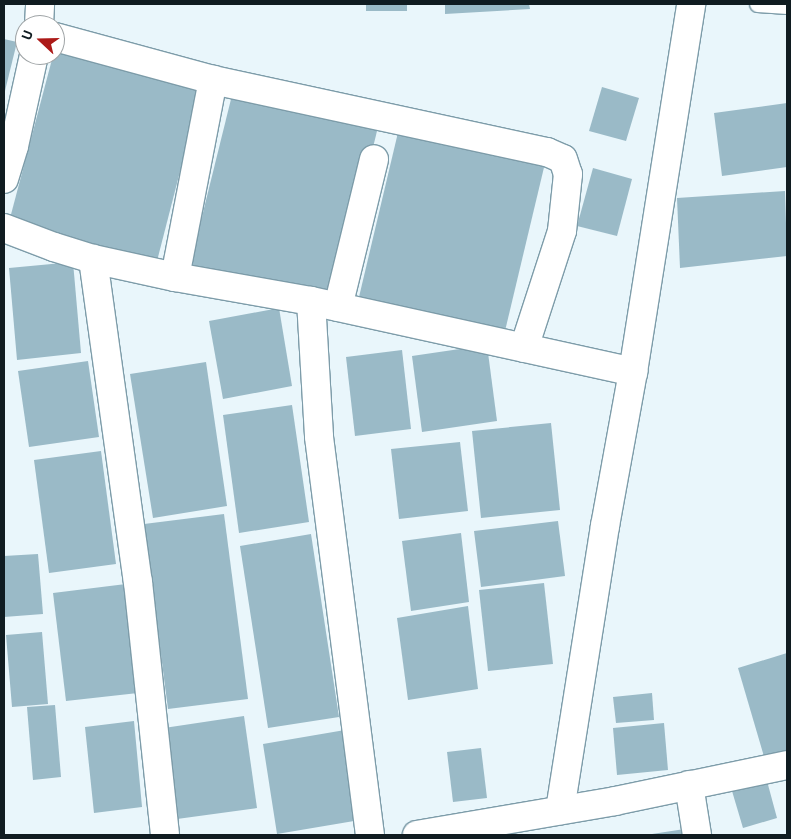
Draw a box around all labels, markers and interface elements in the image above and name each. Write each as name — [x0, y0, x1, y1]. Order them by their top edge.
north arrow — [15, 15, 65, 65]
text: U — [15, 27, 38, 43]

